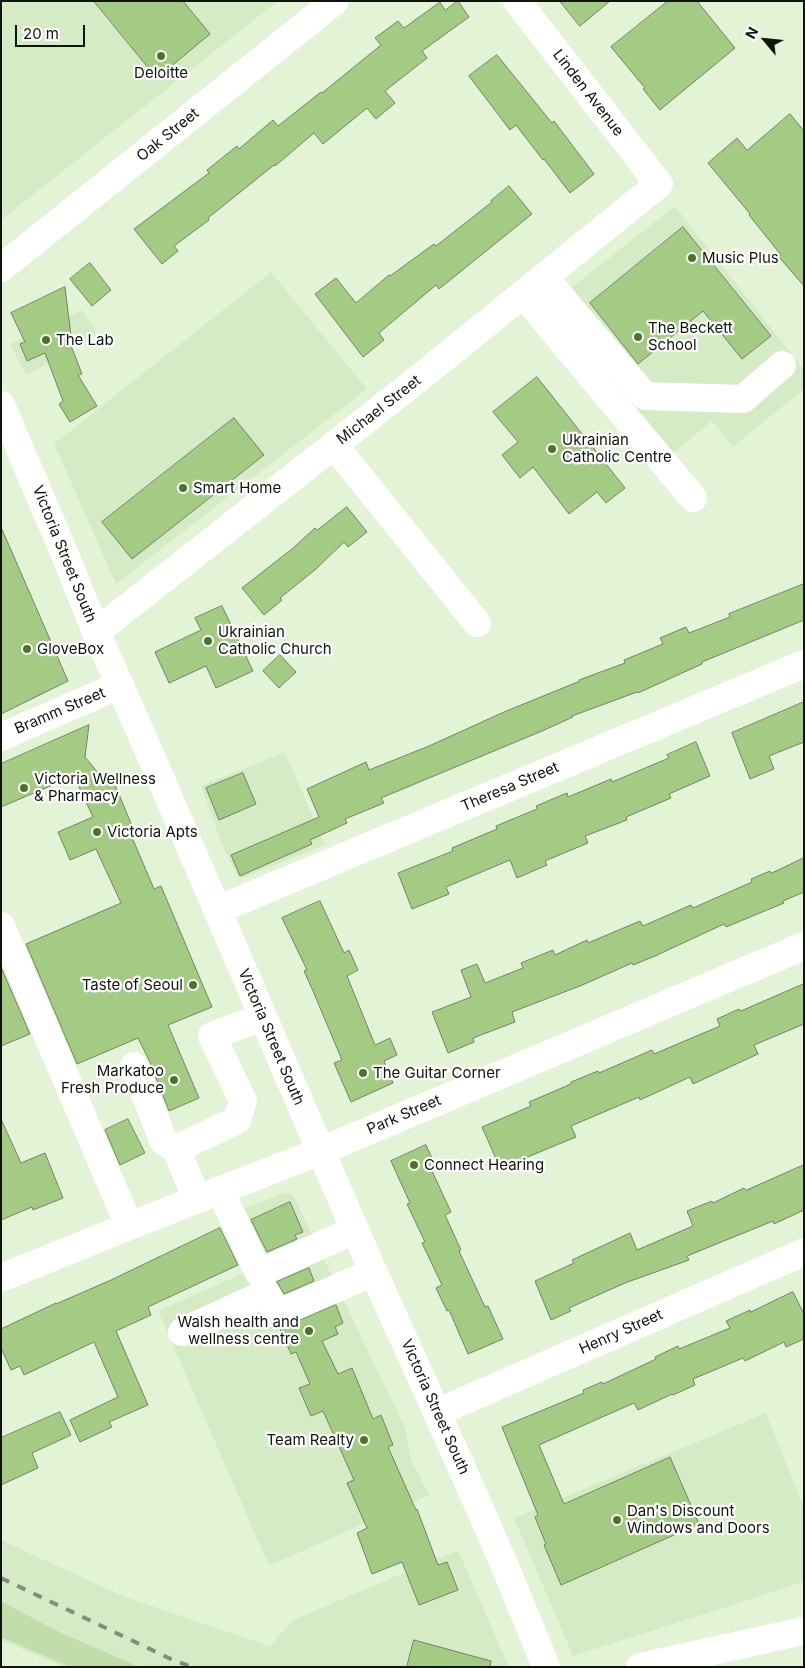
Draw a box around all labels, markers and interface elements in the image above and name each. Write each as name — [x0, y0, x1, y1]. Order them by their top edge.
scale bar — [18, 15, 88, 47]
north arrow — [740, 15, 790, 65]
text: 20 m — [23, 24, 59, 43]
text: N — [741, 24, 761, 41]
street label: Linden Avenue — [549, 46, 627, 140]
marker: Deloitte — [155, 50, 167, 62]
place label: Deloitte — [134, 64, 188, 82]
street label: Oak Street — [133, 105, 203, 165]
place label: Music Plus — [702, 249, 779, 267]
marker: Music Plus — [686, 252, 698, 264]
place label: The Beckett School — [648, 319, 733, 354]
place label: The Lab — [56, 331, 114, 349]
marker: The Beckett School — [632, 331, 644, 343]
marker: The Lab — [40, 334, 52, 346]
street label: Michael Street — [333, 372, 425, 448]
place label: Ukrainian Catholic Centre — [562, 431, 672, 466]
marker: Ukrainian Catholic Centre — [546, 443, 558, 455]
place label: Smart Home — [193, 479, 281, 497]
marker: Smart Home — [177, 482, 189, 494]
street label: Victoria Street South — [28, 483, 100, 625]
place label: Ukrainian Catholic Church — [218, 623, 332, 658]
marker: Ukrainian Catholic Church — [202, 635, 214, 647]
place label: GloveBox — [37, 640, 104, 658]
marker: GloveBox — [21, 643, 33, 655]
street label: Bramm Street — [12, 684, 108, 738]
street label: Theresa Street — [458, 758, 562, 816]
place label: Victoria Wellness & Pharmacy — [34, 770, 156, 805]
marker: Victoria Wellness & Pharmacy — [18, 782, 30, 794]
place label: Victoria Apts — [107, 823, 198, 841]
marker: Victoria Apts — [91, 826, 103, 838]
street label: Victoria Street South — [234, 966, 308, 1108]
place label: Taste of Seoul — [82, 976, 183, 994]
marker: Taste of Seoul — [187, 979, 199, 991]
place label: Markatoo Fresh Produce — [61, 1062, 164, 1097]
place label: The Guitar Corner — [373, 1064, 501, 1082]
marker: The Guitar Corner — [357, 1067, 369, 1079]
marker: Markatoo Fresh Produce — [168, 1074, 180, 1086]
street label: Park Street — [364, 1091, 444, 1139]
place label: Connect Hearing — [424, 1156, 544, 1174]
marker: Connect Hearing — [408, 1159, 420, 1171]
street label: Henry Street — [576, 1306, 666, 1358]
place label: Walsh health and wellness centre — [177, 1313, 299, 1348]
marker: Walsh health and wellness centre — [303, 1325, 315, 1337]
street label: Victoria Street South — [397, 1337, 473, 1477]
place label: Team Realty — [267, 1431, 354, 1449]
marker: Team Realty — [358, 1434, 370, 1446]
place label: Dan's Discount Windows and Doors — [627, 1502, 770, 1537]
marker: Dan's Discount Windows and Doors — [611, 1514, 623, 1526]

